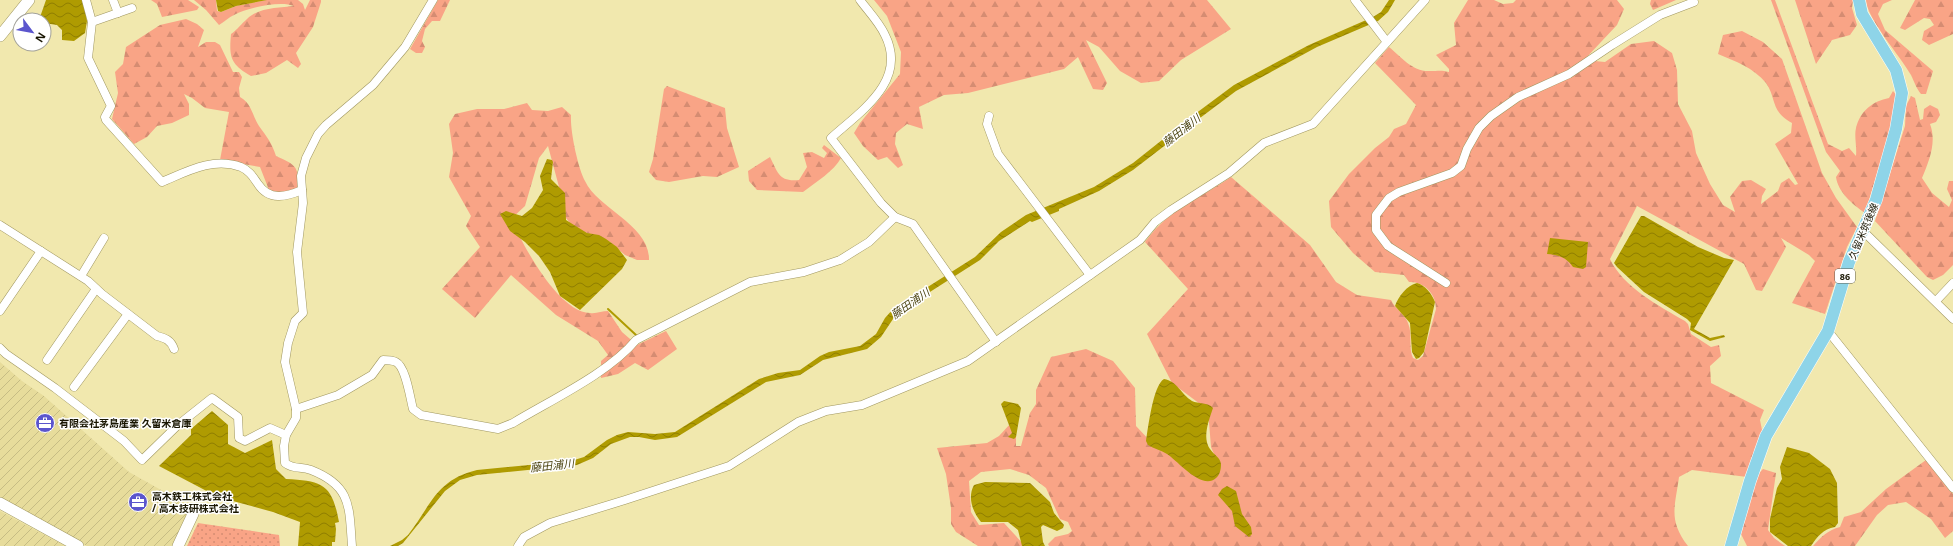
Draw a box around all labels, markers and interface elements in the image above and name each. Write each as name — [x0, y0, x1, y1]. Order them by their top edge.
north arrow — [12, 12, 52, 52]
text: N — [32, 30, 50, 45]
water label: 藤田浦川 — [1159, 110, 1204, 149]
street label: 久留米筑後線 — [1845, 201, 1881, 261]
road number: 86 — [1835, 269, 1855, 283]
water label: 藤田浦川 — [888, 284, 933, 322]
office icon: 有限会社茅島産業 久留米倉庫 — [34, 412, 56, 434]
place label: 有限会社茅島産業 久留米倉庫 — [59, 416, 192, 430]
water label: 藤田浦川 — [529, 455, 576, 475]
place label: 高木鉄工株式会社 / 高木技研株式会社 — [152, 489, 240, 515]
office icon: 高木鉄工株式会社 / 高木技研株式会社 — [127, 491, 149, 513]

